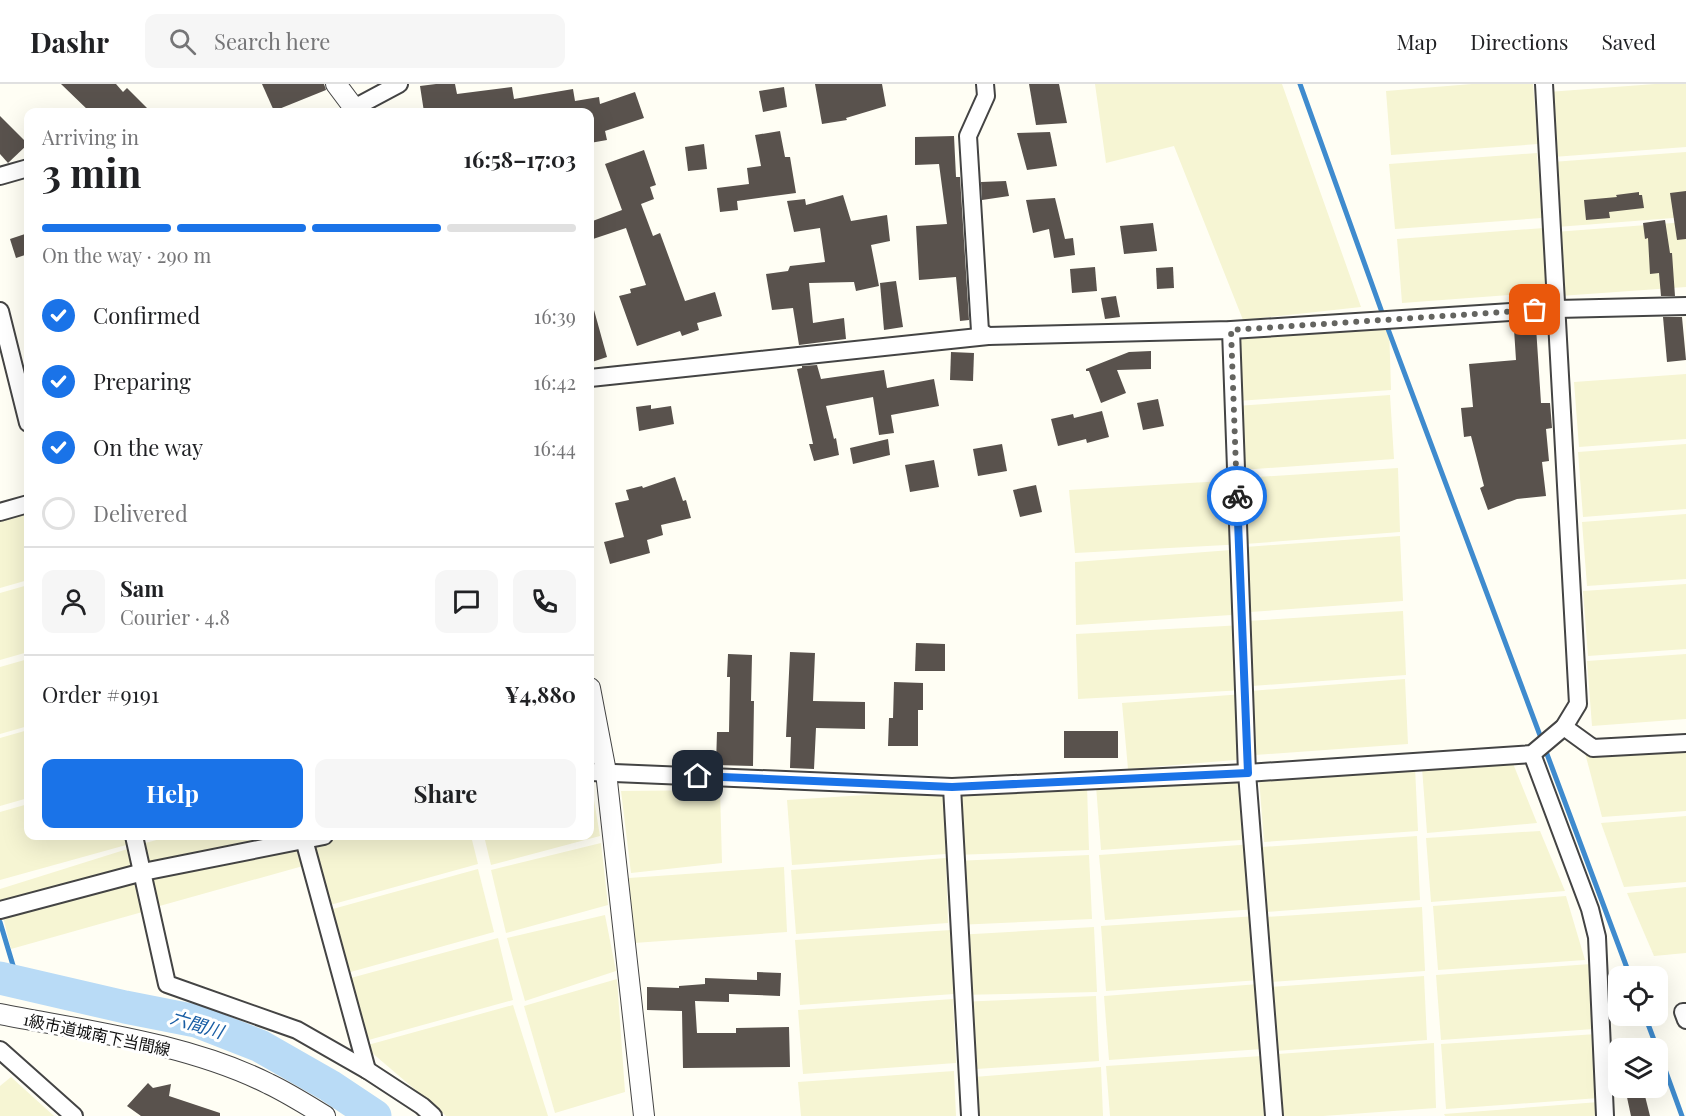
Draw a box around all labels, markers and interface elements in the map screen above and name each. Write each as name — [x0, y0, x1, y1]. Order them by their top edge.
search box — [145, 14, 565, 68]
text: Dashr — [30, 23, 109, 60]
icon: search — [166, 25, 199, 58]
text: Search here — [214, 26, 330, 56]
text: Map — [1396, 27, 1437, 55]
text: Directions — [1470, 27, 1568, 55]
text: Saved — [1601, 27, 1656, 55]
text: Arriving in — [42, 123, 139, 150]
text: 16:58–17:03 — [464, 144, 576, 174]
text: 3 min — [42, 146, 141, 198]
text: On the way · 290 m — [42, 241, 211, 268]
pin — [1509, 284, 1560, 335]
icon: bag — [1518, 293, 1551, 326]
icon: check — [42, 299, 75, 332]
text: Confirmed — [93, 300, 200, 330]
text: 16:39 — [534, 302, 576, 329]
icon: check — [42, 365, 75, 398]
text: Preparing — [93, 366, 191, 396]
text: 16:42 — [533, 368, 576, 395]
icon: check — [42, 431, 75, 464]
text: On the way — [93, 432, 203, 462]
text: 16:44 — [533, 434, 576, 461]
courier — [1207, 466, 1267, 526]
icon: bike — [1221, 480, 1254, 513]
text: Delivered — [93, 498, 188, 528]
button: person — [42, 570, 105, 633]
button: chat — [435, 570, 498, 633]
button: phone — [513, 570, 576, 633]
text: Sam — [120, 573, 164, 603]
text: Courier · 4.8 — [120, 603, 230, 630]
text: Order #9191 — [42, 679, 159, 709]
text: ¥4,880 — [505, 679, 576, 709]
pin — [672, 750, 723, 801]
button: Help — [42, 759, 303, 828]
button: Share — [315, 759, 576, 828]
icon: home — [681, 759, 714, 792]
map controls — [1608, 966, 1668, 1098]
button: locate — [1608, 966, 1668, 1026]
water label: 六間川 — [168, 1005, 228, 1044]
street label: 1級市道城南下当間線 — [21, 1008, 173, 1060]
button: layers — [1608, 1038, 1668, 1098]

